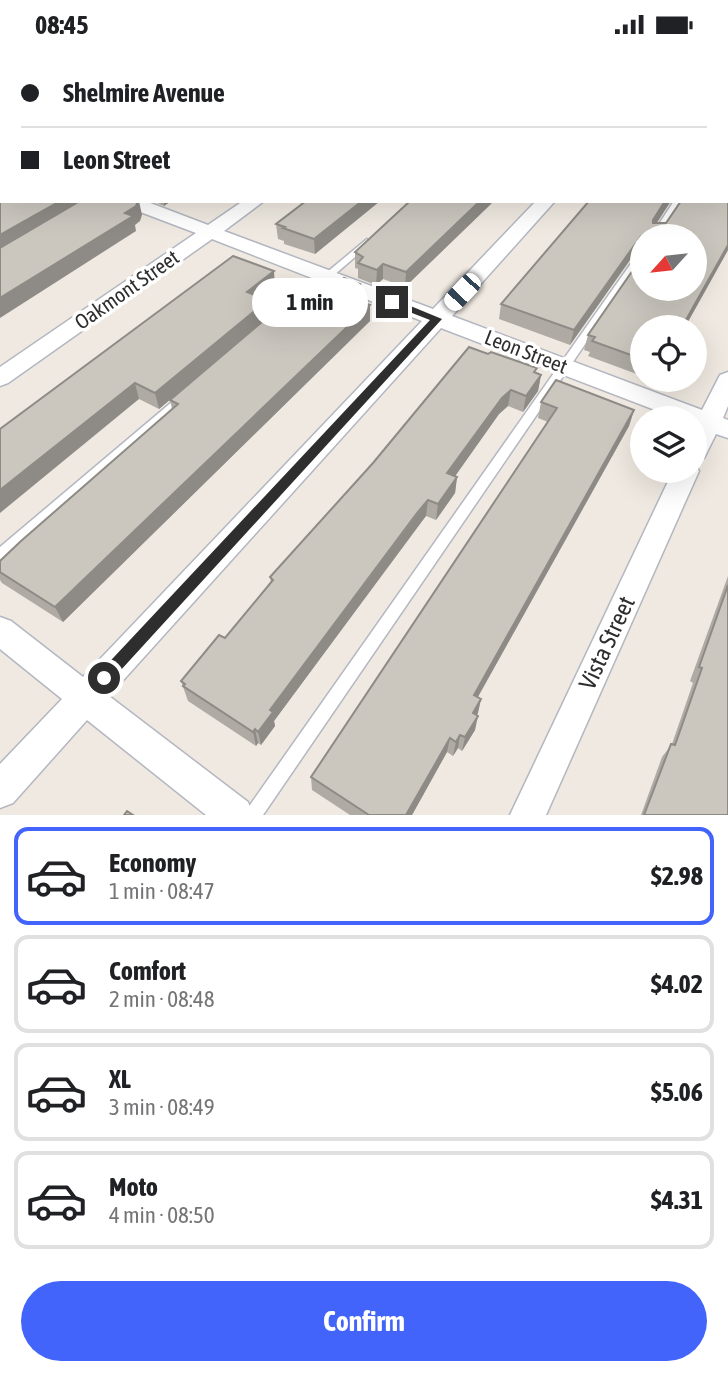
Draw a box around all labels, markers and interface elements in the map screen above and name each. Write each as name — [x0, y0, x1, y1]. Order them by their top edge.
text: 08:45 — [35, 10, 89, 40]
text: Shelmire Avenue — [63, 78, 225, 108]
text: Leon Street — [63, 145, 170, 175]
north arrow — [630, 224, 707, 301]
map controls — [630, 224, 707, 483]
street label: Oakmont Street — [70, 245, 183, 334]
car — [440, 269, 485, 315]
callout: 1 min — [252, 278, 368, 327]
route end — [376, 286, 408, 318]
text: 1 min — [287, 289, 333, 315]
button: locate — [630, 315, 707, 392]
street label: Leon Street — [482, 324, 571, 378]
button: layers — [630, 406, 707, 483]
street label: Vista Street — [573, 592, 640, 694]
route start — [88, 662, 120, 694]
icon: car — [25, 845, 88, 908]
text: Economy — [109, 848, 196, 878]
text: $2.98 — [651, 861, 703, 891]
text: 1 min · 08:47 — [109, 878, 215, 904]
icon: car — [25, 953, 88, 1016]
text: Comfort — [109, 956, 186, 986]
text: $4.02 — [651, 969, 703, 999]
text: 2 min · 08:48 — [109, 986, 215, 1012]
icon: car — [25, 1061, 88, 1124]
text: XL — [109, 1064, 131, 1094]
text: $5.06 — [651, 1077, 703, 1107]
text: 3 min · 08:49 — [109, 1094, 215, 1120]
icon: car — [25, 1169, 88, 1232]
text: Moto — [109, 1172, 158, 1202]
text: $4.31 — [651, 1185, 703, 1215]
text: 4 min · 08:50 — [109, 1202, 215, 1228]
button: Confirm — [21, 1281, 707, 1361]

